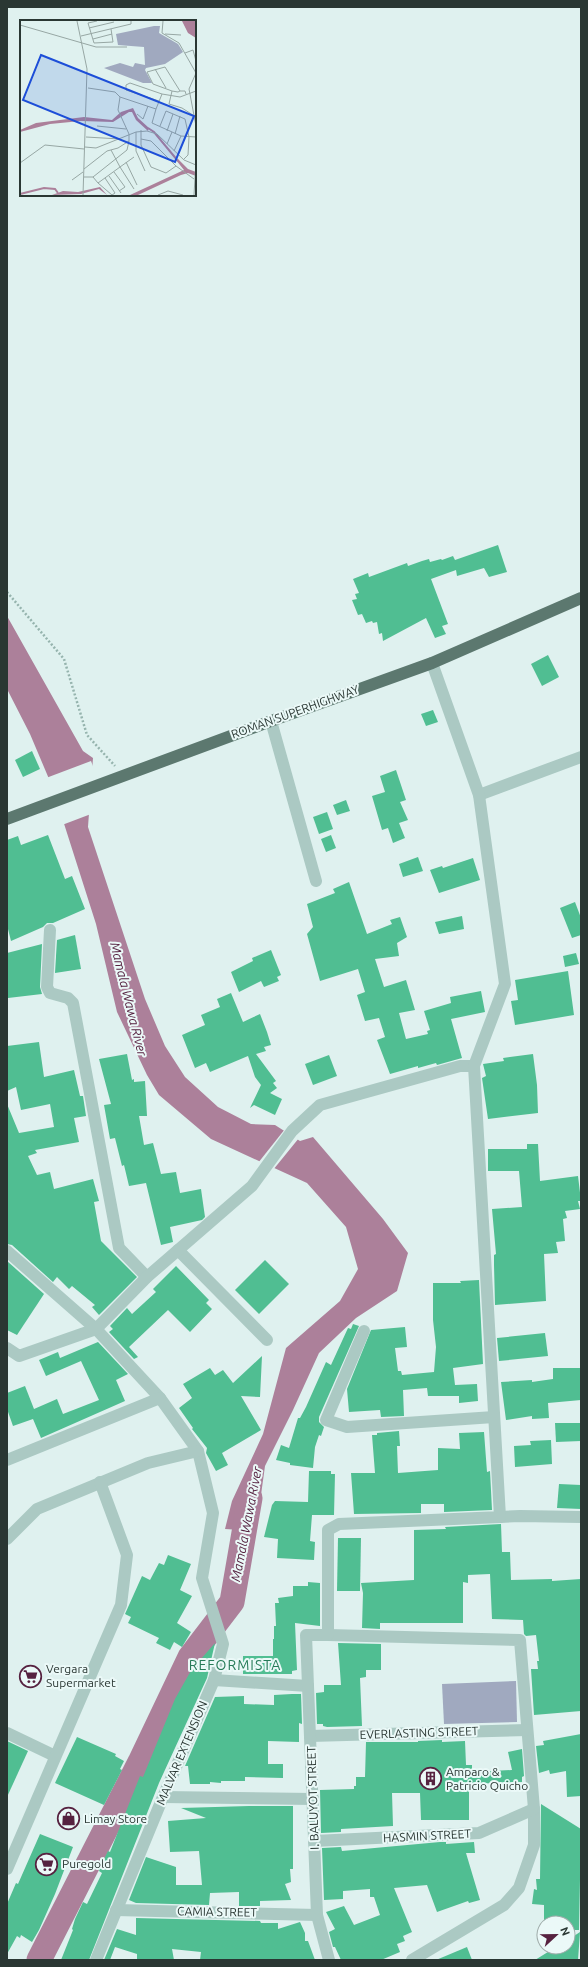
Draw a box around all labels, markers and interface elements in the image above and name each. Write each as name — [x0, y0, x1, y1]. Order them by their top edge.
inset map — [20, 20, 196, 196]
street label: ROMAN SUPERHIGHWAY — [229, 682, 360, 741]
water label: Mamala Wawa River — [108, 941, 150, 1058]
water label: Mamala Wawa River — [228, 1464, 264, 1583]
district label: REFORMISTA — [189, 1657, 281, 1673]
place label: Vergara Supermarket — [46, 1662, 116, 1689]
supermarket icon: Vergara Supermarket — [17, 1663, 43, 1689]
street label: MALVAR EXTENSION — [154, 1699, 209, 1807]
street label: EVERLASTING STREET — [359, 1724, 479, 1741]
street label: I. BALUYOT STREET — [304, 1745, 321, 1850]
place label: Amparo & Patricio Quicho — [446, 1765, 528, 1792]
building icon: Amparo & Patricio Quicho — [418, 1766, 444, 1792]
shop icon: Limay Store — [55, 1806, 81, 1832]
place label: Limay Store — [84, 1812, 147, 1825]
street label: HASMIN STREET — [383, 1827, 472, 1844]
supermarket icon: Puregold — [34, 1851, 60, 1877]
place label: Puregold — [62, 1857, 111, 1870]
street label: CAMIA STREET — [177, 1904, 257, 1919]
north arrow — [536, 1915, 576, 1955]
text: N — [558, 1925, 572, 1937]

